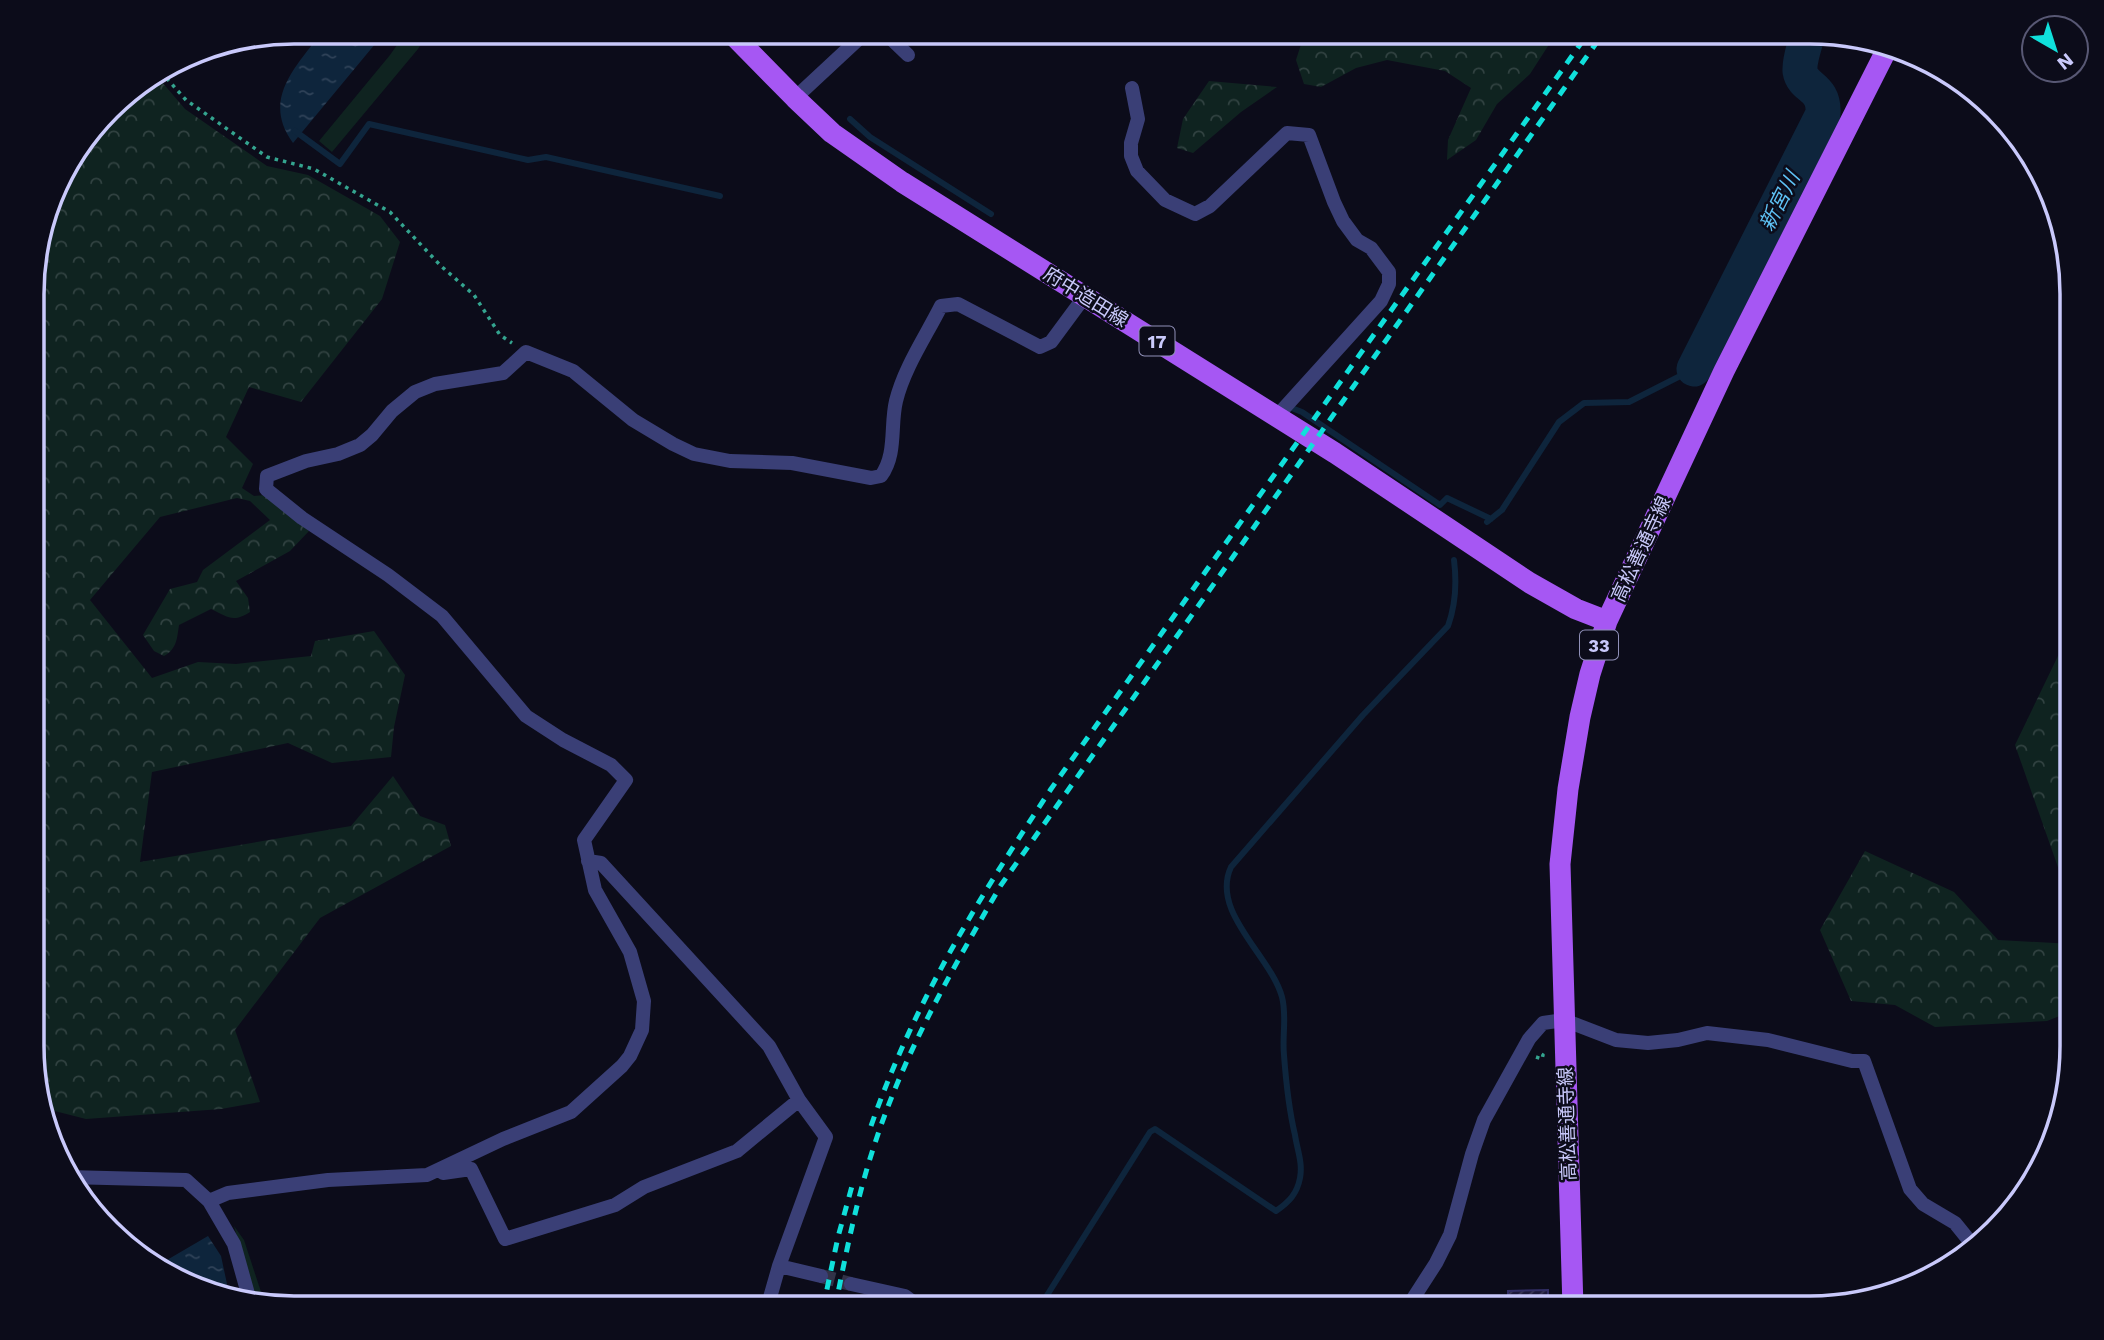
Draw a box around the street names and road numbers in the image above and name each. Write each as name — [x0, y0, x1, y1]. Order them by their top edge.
street label: 府中造田線 — [1040, 262, 1132, 332]
road number: 17 — [1140, 326, 1174, 356]
street label: 高松善通寺線 — [1606, 492, 1676, 606]
road number: 33 — [1580, 630, 1618, 660]
street label: 高松善通寺線 — [1554, 1067, 1580, 1181]

